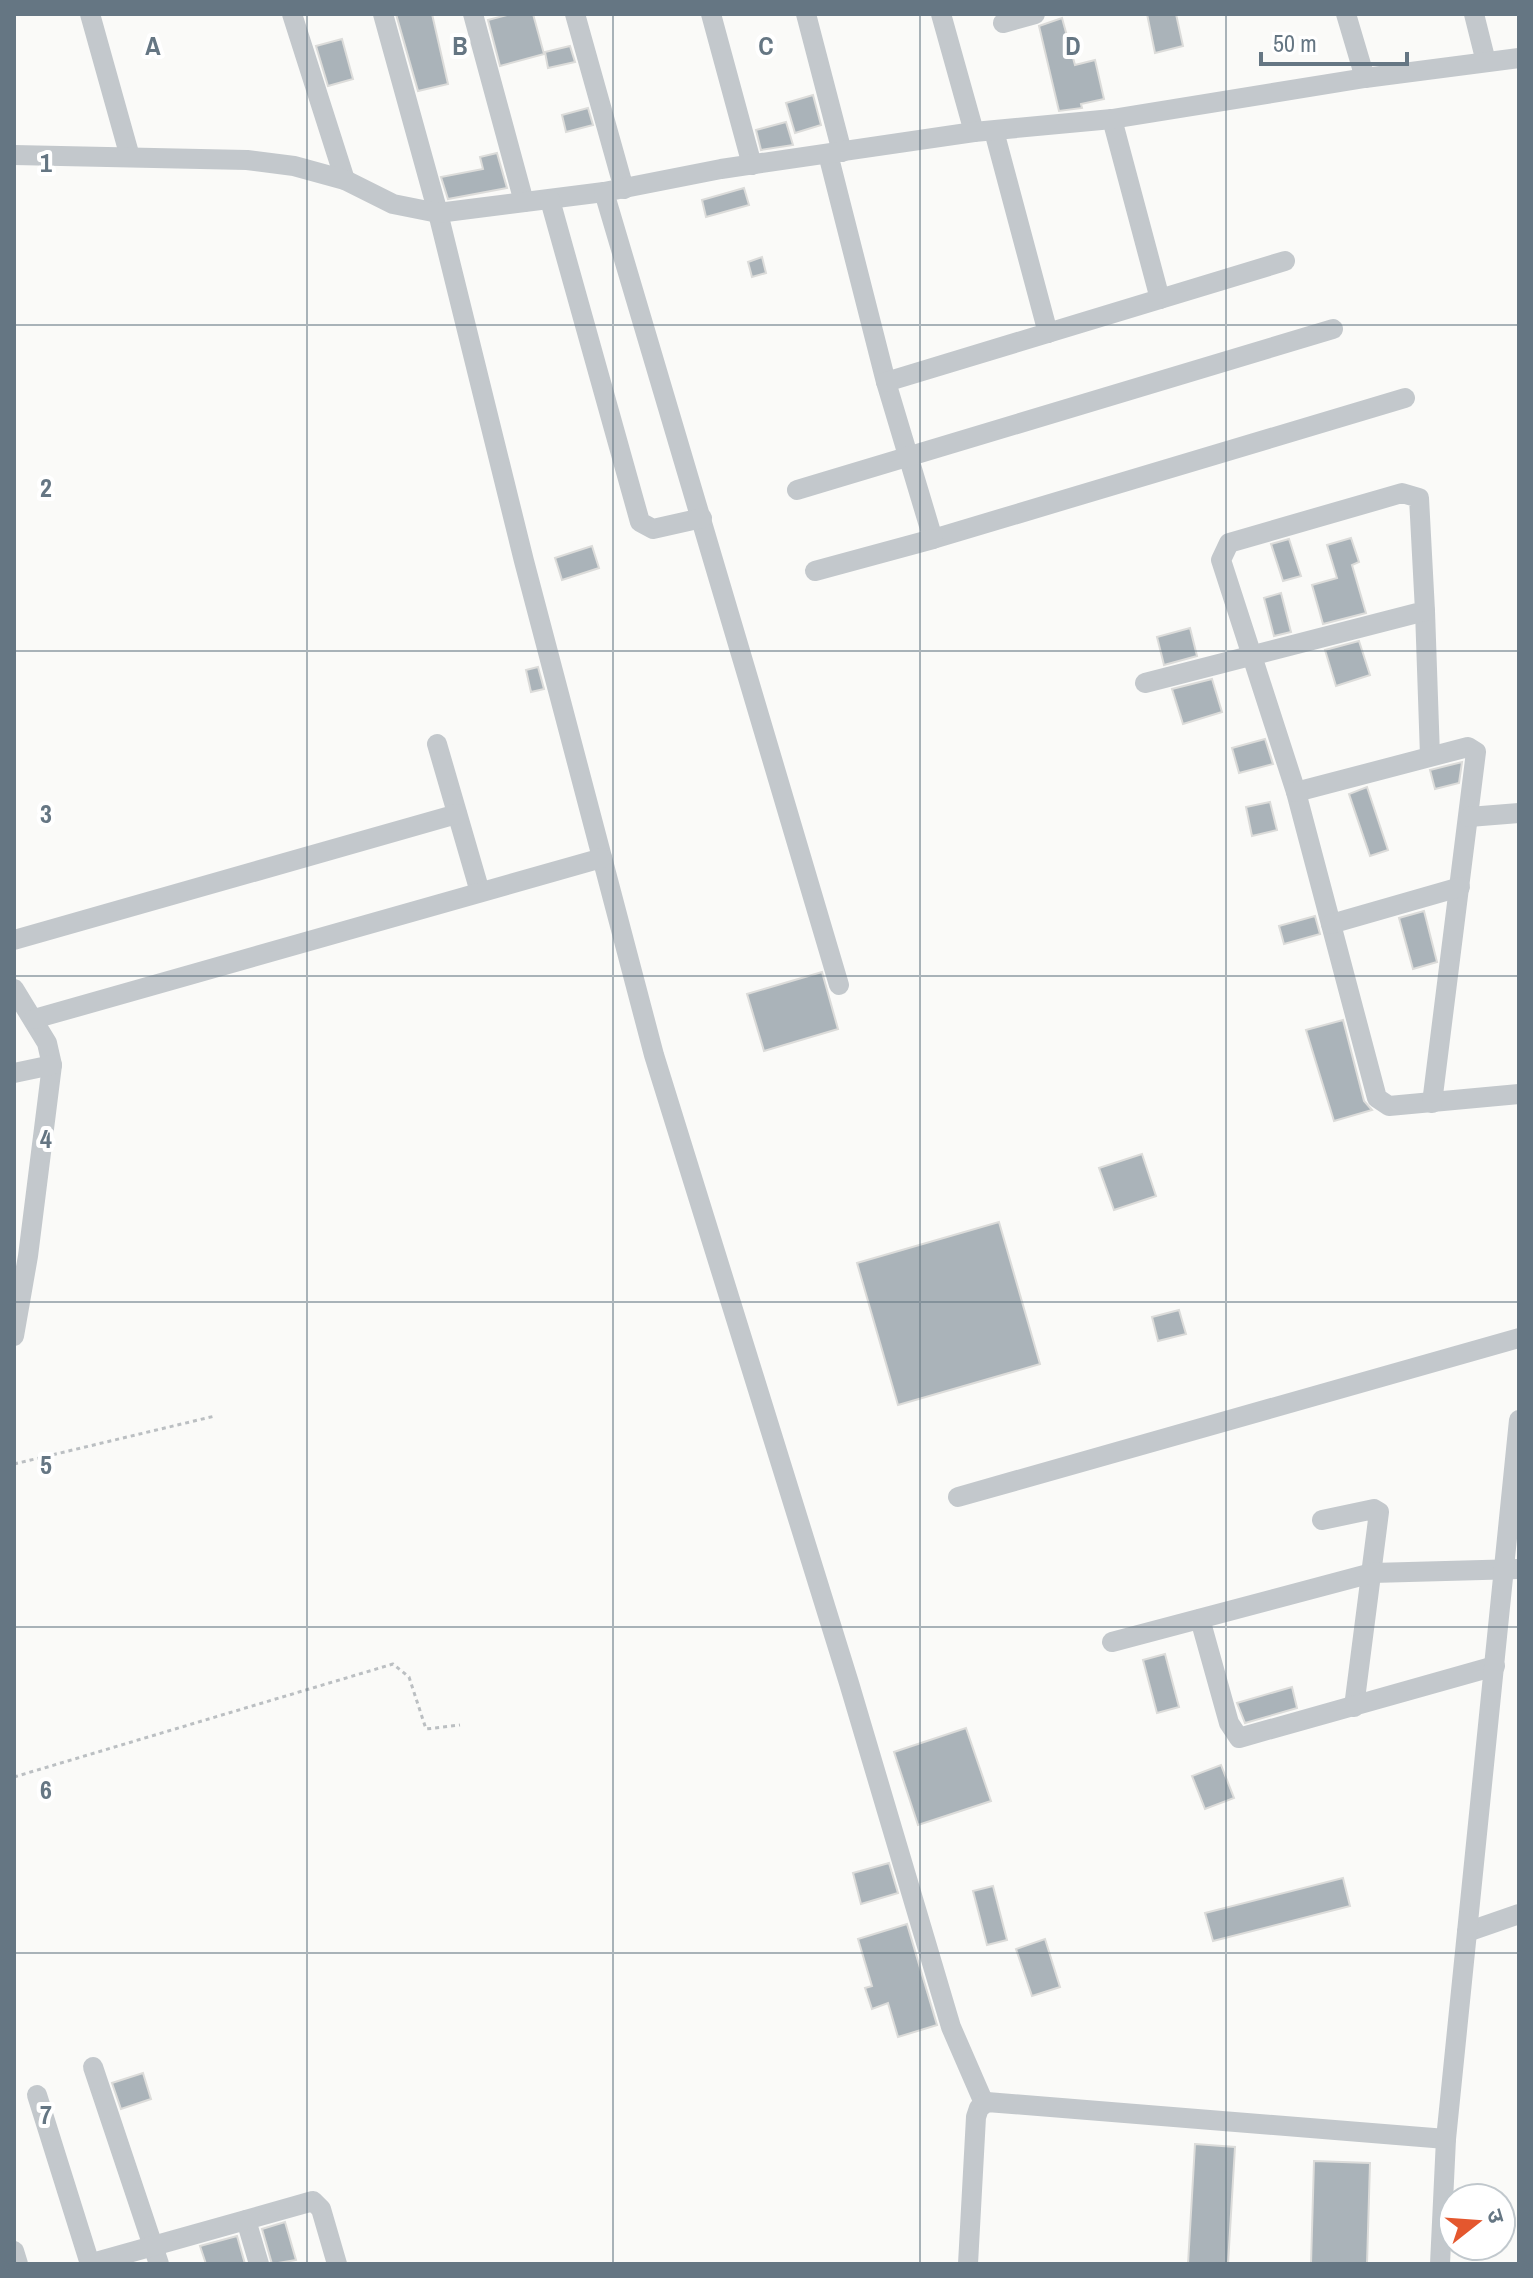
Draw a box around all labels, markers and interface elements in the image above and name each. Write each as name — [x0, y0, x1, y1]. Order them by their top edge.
scale bar — [1261, 16, 1407, 66]
text: 50 m — [1273, 27, 1317, 59]
text: A — [145, 28, 161, 63]
text: B — [452, 28, 468, 63]
text: C — [758, 28, 774, 63]
text: D — [1065, 28, 1081, 63]
text: 1 — [40, 145, 52, 180]
text: 2 — [40, 470, 52, 505]
text: 3 — [40, 796, 52, 831]
text: 4 — [40, 1121, 52, 1156]
text: 5 — [40, 1447, 52, 1482]
text: 6 — [40, 1772, 52, 1807]
text: 7 — [40, 2097, 52, 2132]
north arrow — [1437, 2182, 1517, 2262]
text: उ — [1480, 2206, 1513, 2228]

